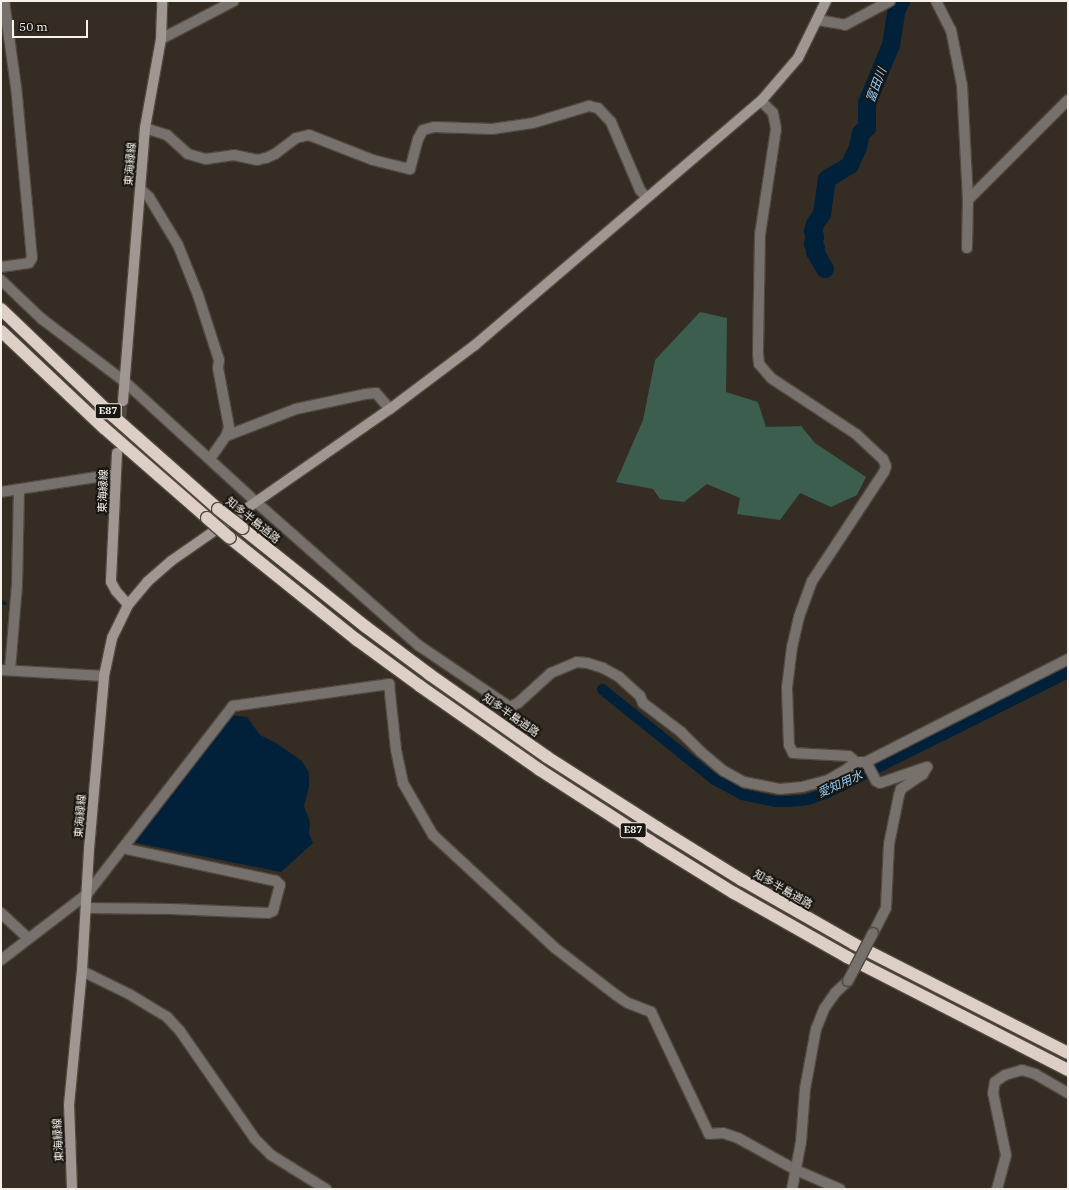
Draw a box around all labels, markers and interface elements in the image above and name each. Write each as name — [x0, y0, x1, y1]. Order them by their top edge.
scale bar — [14, 12, 90, 38]
text: 50 m — [19, 19, 48, 34]
water label: 富田川 — [863, 66, 889, 104]
street label: 東海緑線 — [122, 142, 138, 186]
road number: E87 — [94, 403, 122, 419]
street label: 東海緑線 — [96, 469, 110, 513]
street label: 知多半島道路 — [223, 494, 283, 546]
street label: 知多半島道路 — [480, 691, 542, 739]
water label: 愛知用水 — [815, 768, 865, 800]
street label: 東海緑線 — [72, 794, 88, 838]
road number: E87 — [619, 822, 647, 838]
street label: 知多半島道路 — [751, 867, 815, 911]
street label: 東海緑線 — [50, 1118, 66, 1162]

